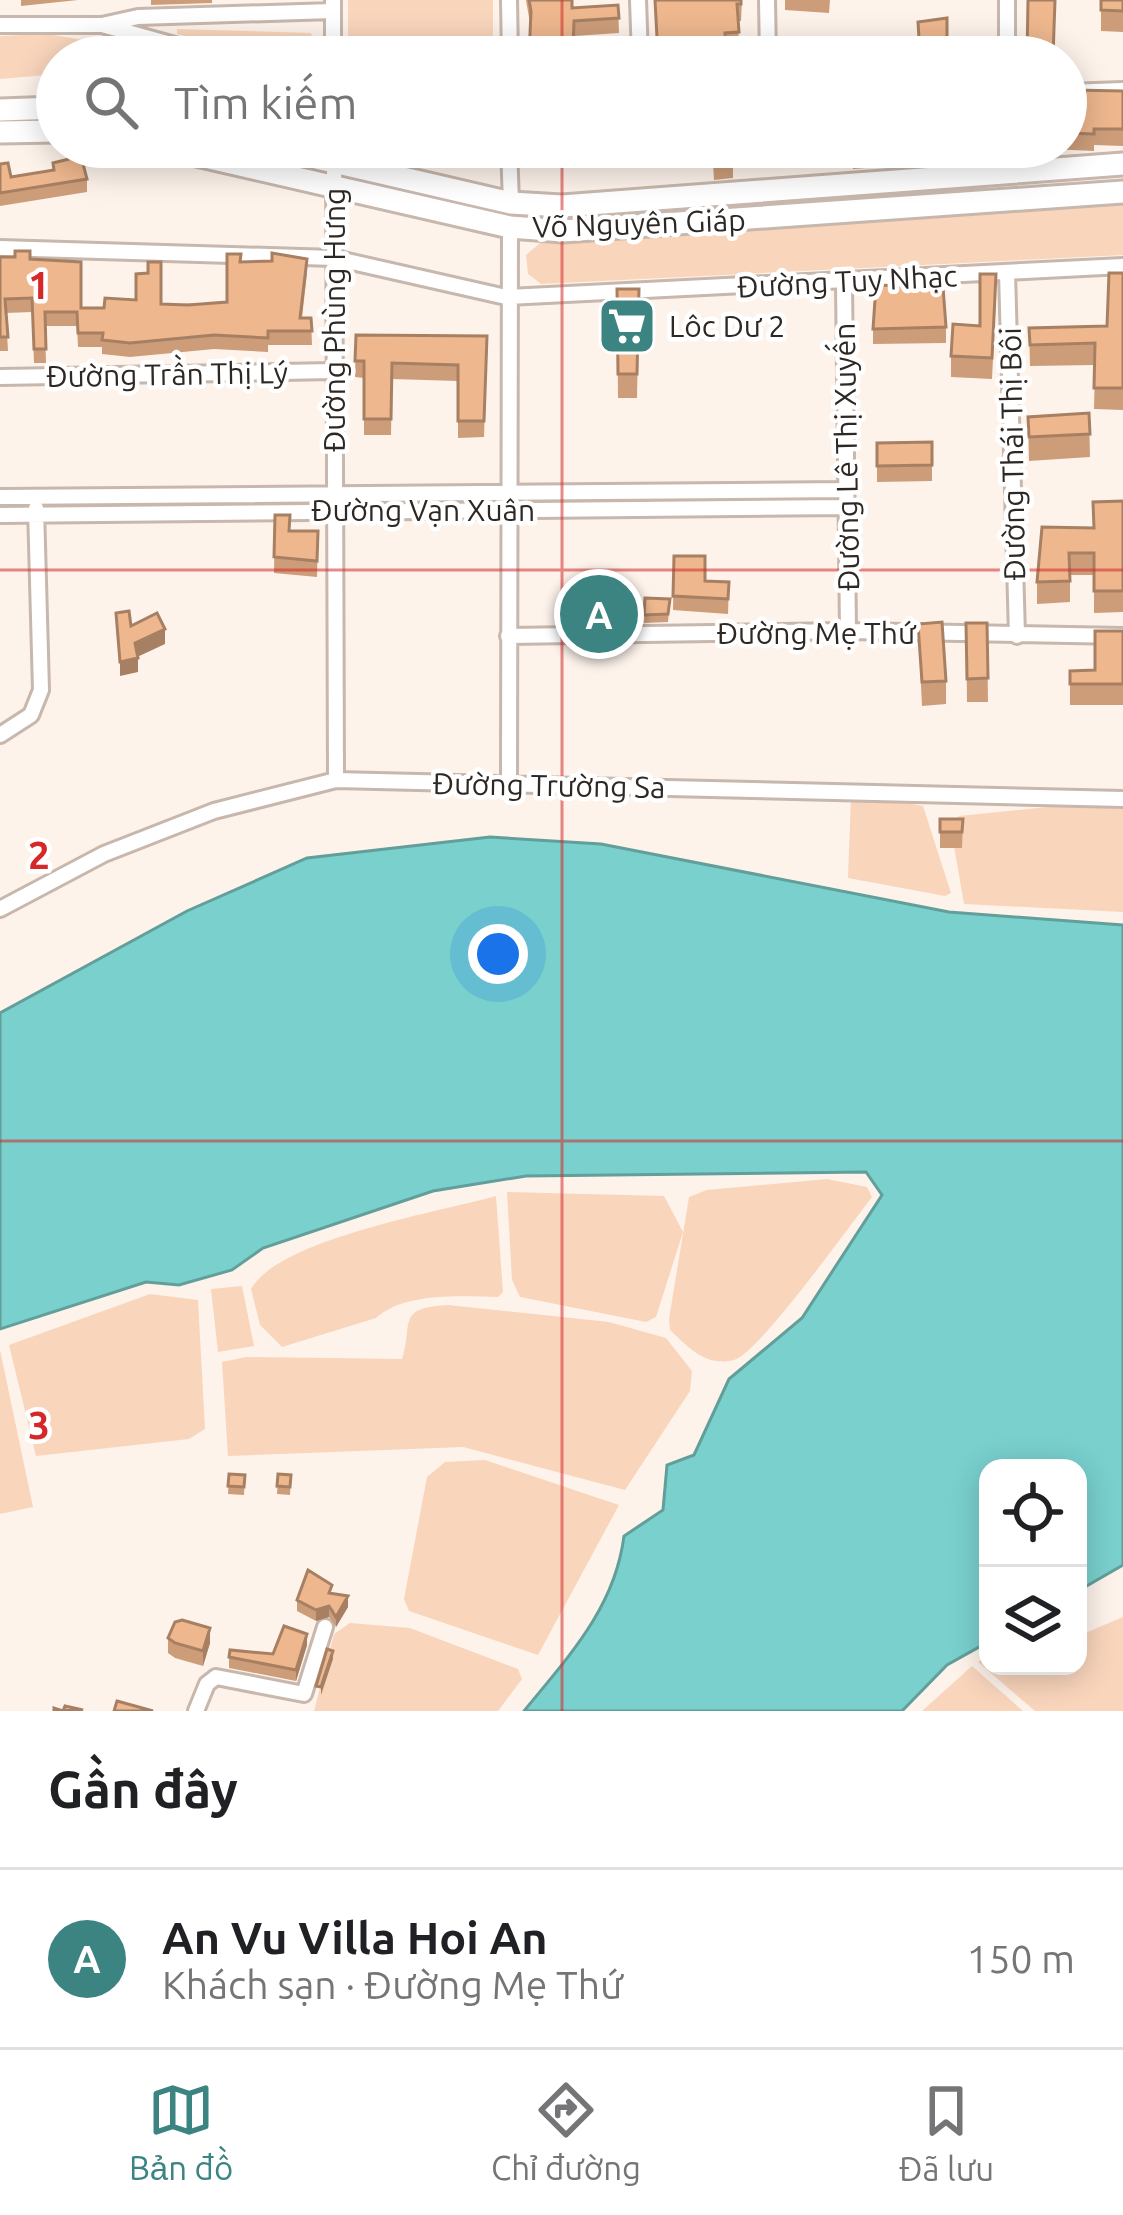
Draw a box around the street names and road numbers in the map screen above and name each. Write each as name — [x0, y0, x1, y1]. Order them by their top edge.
street label: Đường Phùng Hưng — [317, 188, 351, 452]
street label: Võ Nguyên Giáp — [532, 202, 746, 244]
street label: Đường Tuy Nhạc — [736, 258, 958, 304]
street label: Đường Lê Thị Xuyến — [823, 323, 865, 592]
street label: Đường Thái Thị Bôi — [993, 327, 1031, 581]
street label: Đường Trần Thị Lý — [46, 352, 288, 393]
street label: Đường Vạn Xuân — [311, 493, 535, 527]
street label: Đường Mẹ Thứ — [716, 616, 917, 650]
street label: Đường Trường Sa — [432, 766, 666, 804]

